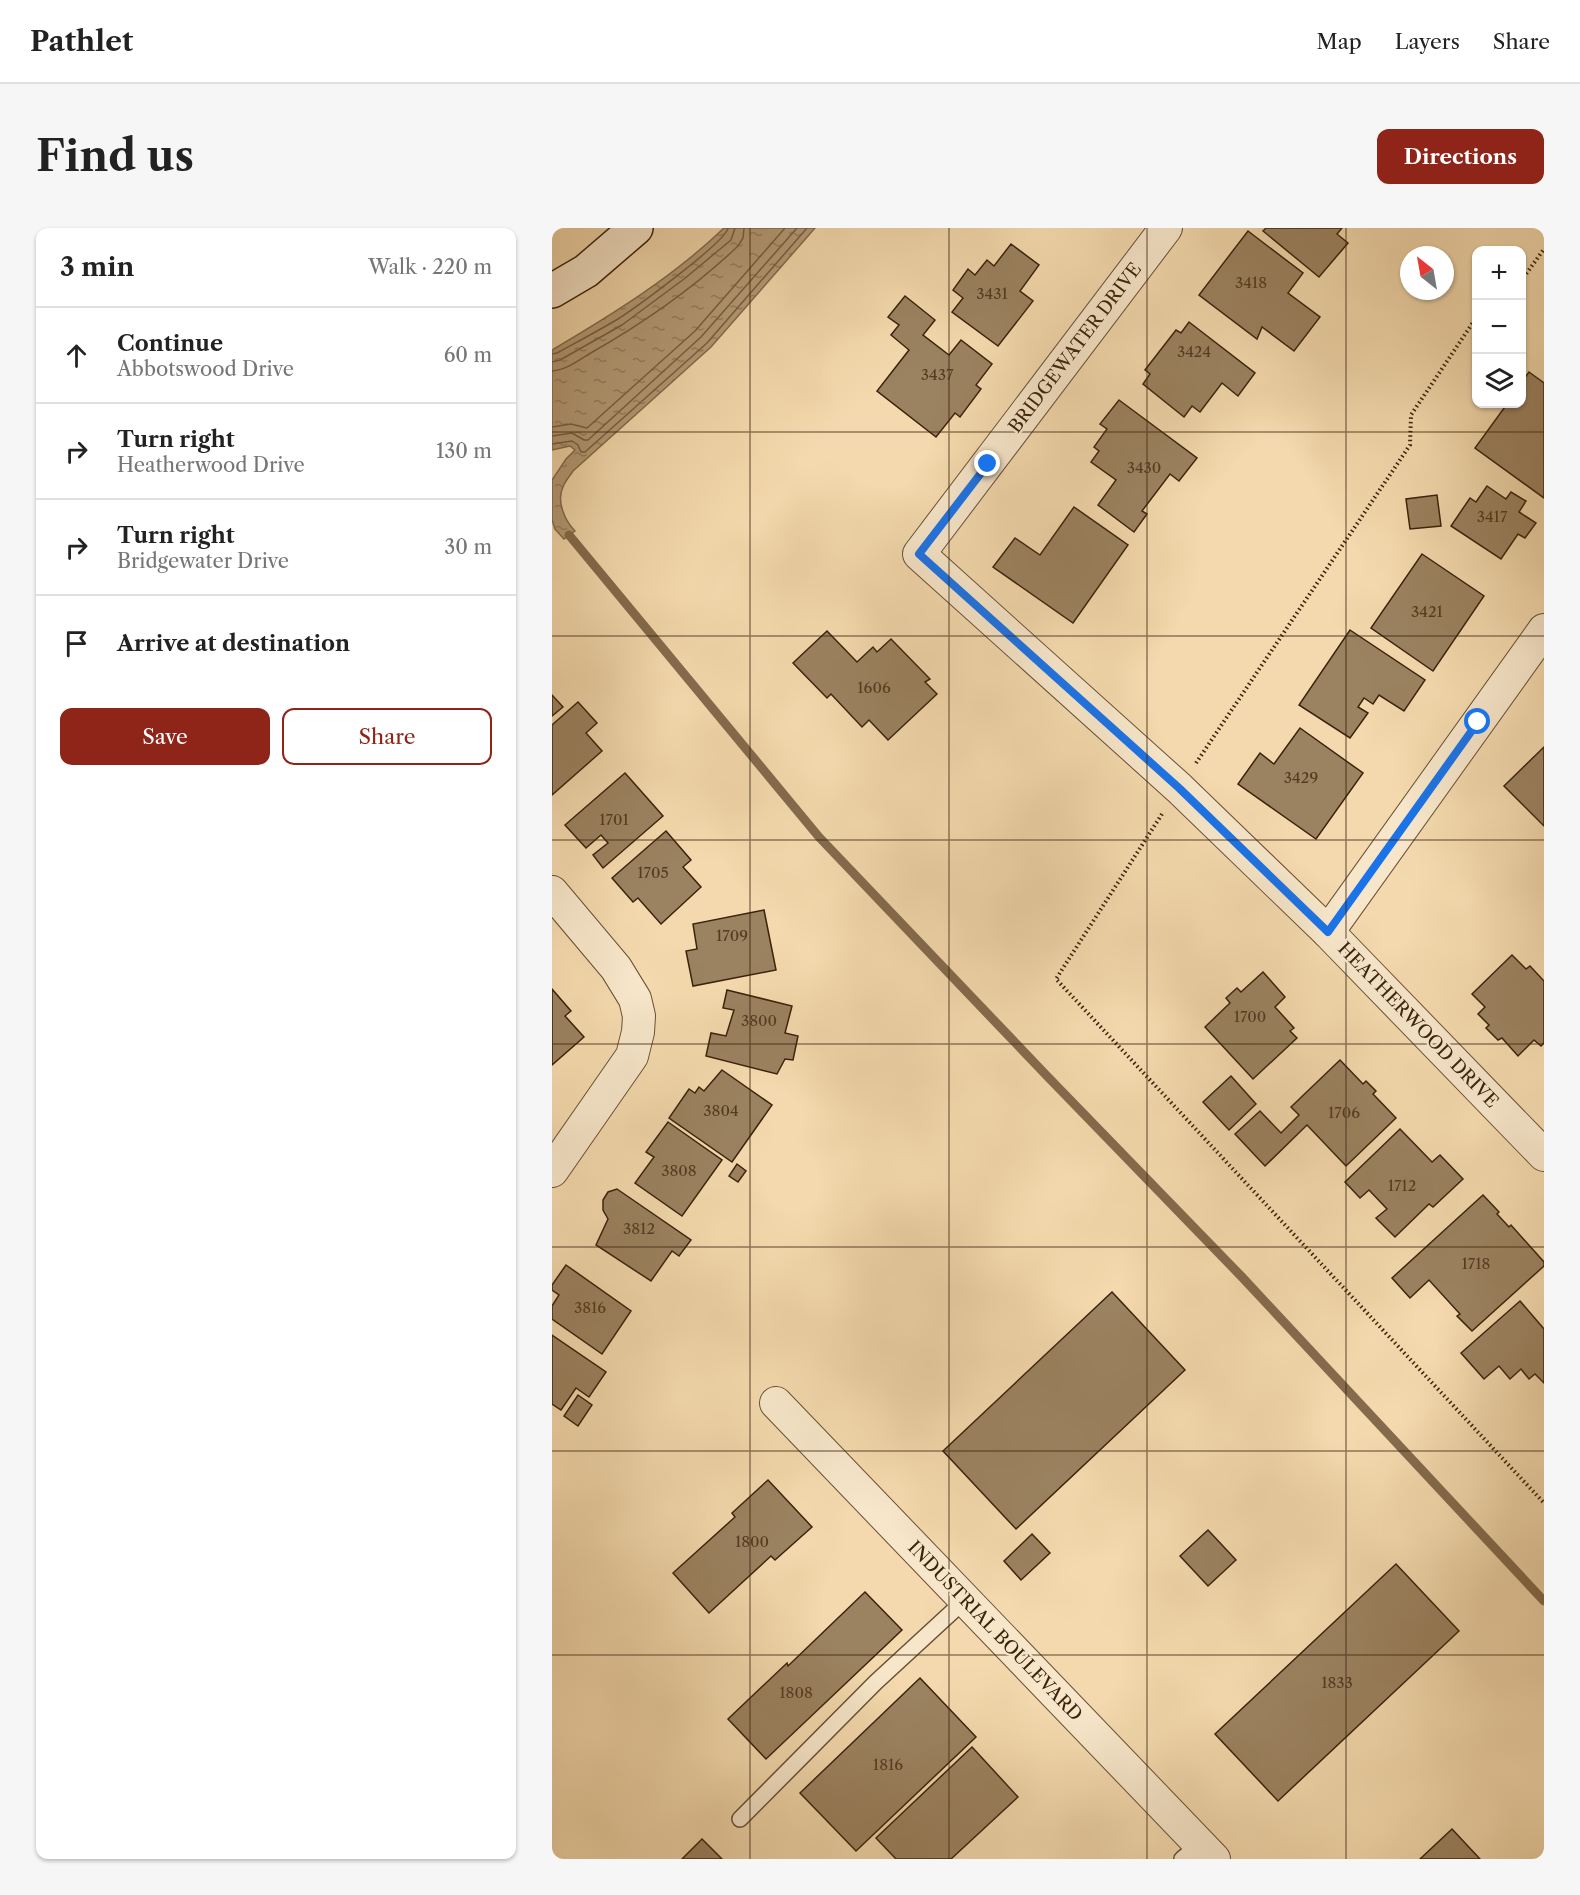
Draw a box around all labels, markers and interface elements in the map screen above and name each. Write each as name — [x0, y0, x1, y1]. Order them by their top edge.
text: Pathlet — [30, 24, 133, 58]
text: Map — [1317, 29, 1362, 54]
text: Layers — [1395, 29, 1460, 54]
text: Share — [1493, 29, 1550, 54]
button: Directions — [1377, 129, 1544, 184]
text: Find us — [36, 130, 194, 182]
north arrow — [1400, 246, 1454, 300]
map controls — [1472, 246, 1526, 408]
button: + — [1472, 246, 1526, 300]
text: 3 min — [60, 251, 134, 283]
text: Walk · 220 m — [368, 255, 492, 279]
street label: BRIDGEWATER DRIVE — [1004, 259, 1146, 437]
house number: 3418 — [1235, 273, 1267, 292]
house number: 3431 — [976, 284, 1008, 303]
button: − — [1472, 300, 1526, 354]
text: Continue — [117, 330, 223, 357]
icon: ahead — [60, 339, 93, 372]
house number: 3424 — [1177, 342, 1211, 361]
text: 60 m — [444, 343, 492, 367]
button: layers — [1472, 354, 1526, 408]
text: Abbotswood Drive — [117, 357, 294, 381]
house number: 3437 — [921, 365, 954, 384]
text: Turn right — [117, 426, 235, 453]
icon: right — [60, 435, 93, 468]
text: 130 m — [436, 439, 492, 463]
route end — [974, 450, 1000, 476]
text: Heatherwood Drive — [117, 453, 305, 477]
house number: 3430 — [1127, 458, 1161, 477]
house number: 3417 — [1477, 507, 1508, 526]
text: Turn right — [117, 522, 235, 549]
icon: right — [60, 531, 93, 564]
text: 30 m — [444, 535, 492, 559]
text: Bridgewater Drive — [117, 549, 289, 573]
house number: 3421 — [1411, 602, 1444, 621]
icon: arrive — [60, 627, 93, 660]
text: Arrive at destination — [117, 630, 350, 657]
house number: 1606 — [857, 678, 891, 697]
button: Save — [60, 708, 270, 765]
button: Share — [282, 708, 492, 765]
route start — [1464, 708, 1490, 734]
house number: 3429 — [1284, 768, 1318, 787]
house number: 1701 — [599, 810, 629, 829]
house number: 1705 — [637, 863, 669, 882]
house number: 1709 — [716, 926, 748, 945]
street label: HEATHERWOOD DRIVE — [1333, 938, 1503, 1112]
house number: 1700 — [1234, 1007, 1266, 1026]
house number: 3800 — [741, 1011, 777, 1030]
house number: 3804 — [703, 1101, 739, 1120]
house number: 1706 — [1328, 1103, 1360, 1122]
house number: 3808 — [661, 1161, 697, 1180]
house number: 1712 — [1388, 1176, 1416, 1195]
house number: 3812 — [623, 1219, 655, 1238]
house number: 1718 — [1462, 1254, 1491, 1273]
house number: 3816 — [574, 1298, 606, 1317]
house number: 1800 — [735, 1532, 769, 1551]
street label: INDUSTRIAL BOULEVARD — [903, 1536, 1087, 1726]
house number: 1833 — [1321, 1673, 1353, 1692]
house number: 1808 — [779, 1683, 813, 1702]
house number: 1816 — [873, 1755, 903, 1774]

